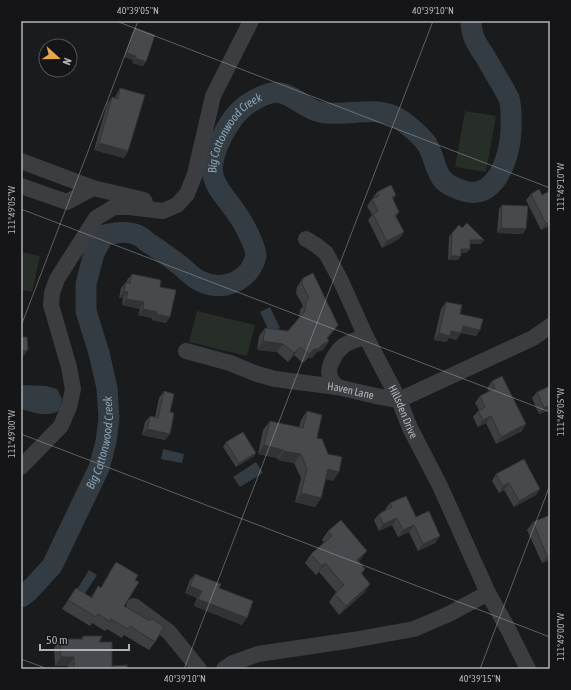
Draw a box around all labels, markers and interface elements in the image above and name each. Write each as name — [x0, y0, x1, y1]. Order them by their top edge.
text: 40°39'05"N — [117, 5, 159, 16]
text: 40°39'10"N — [412, 5, 454, 16]
north arrow — [38, 38, 78, 78]
text: N — [61, 56, 74, 67]
water label: Big Cottonwood Creek — [205, 90, 265, 173]
text: 111°49'10"W — [555, 162, 566, 211]
text: 111°49'05"W — [6, 185, 17, 234]
street label: Haven Lane — [327, 380, 375, 401]
street label: Hillsden Drive — [386, 383, 420, 440]
text: 111°49'05"W — [555, 387, 566, 436]
water label: Big Cottonwood Creek — [83, 395, 116, 491]
text: 111°49'00"W — [6, 409, 17, 458]
text: 111°49'00"W — [555, 612, 566, 661]
scale bar — [40, 626, 129, 652]
text: 50 m — [46, 633, 68, 647]
text: 40°39'10"N — [164, 673, 206, 684]
text: 40°39'15"N — [459, 673, 501, 684]

